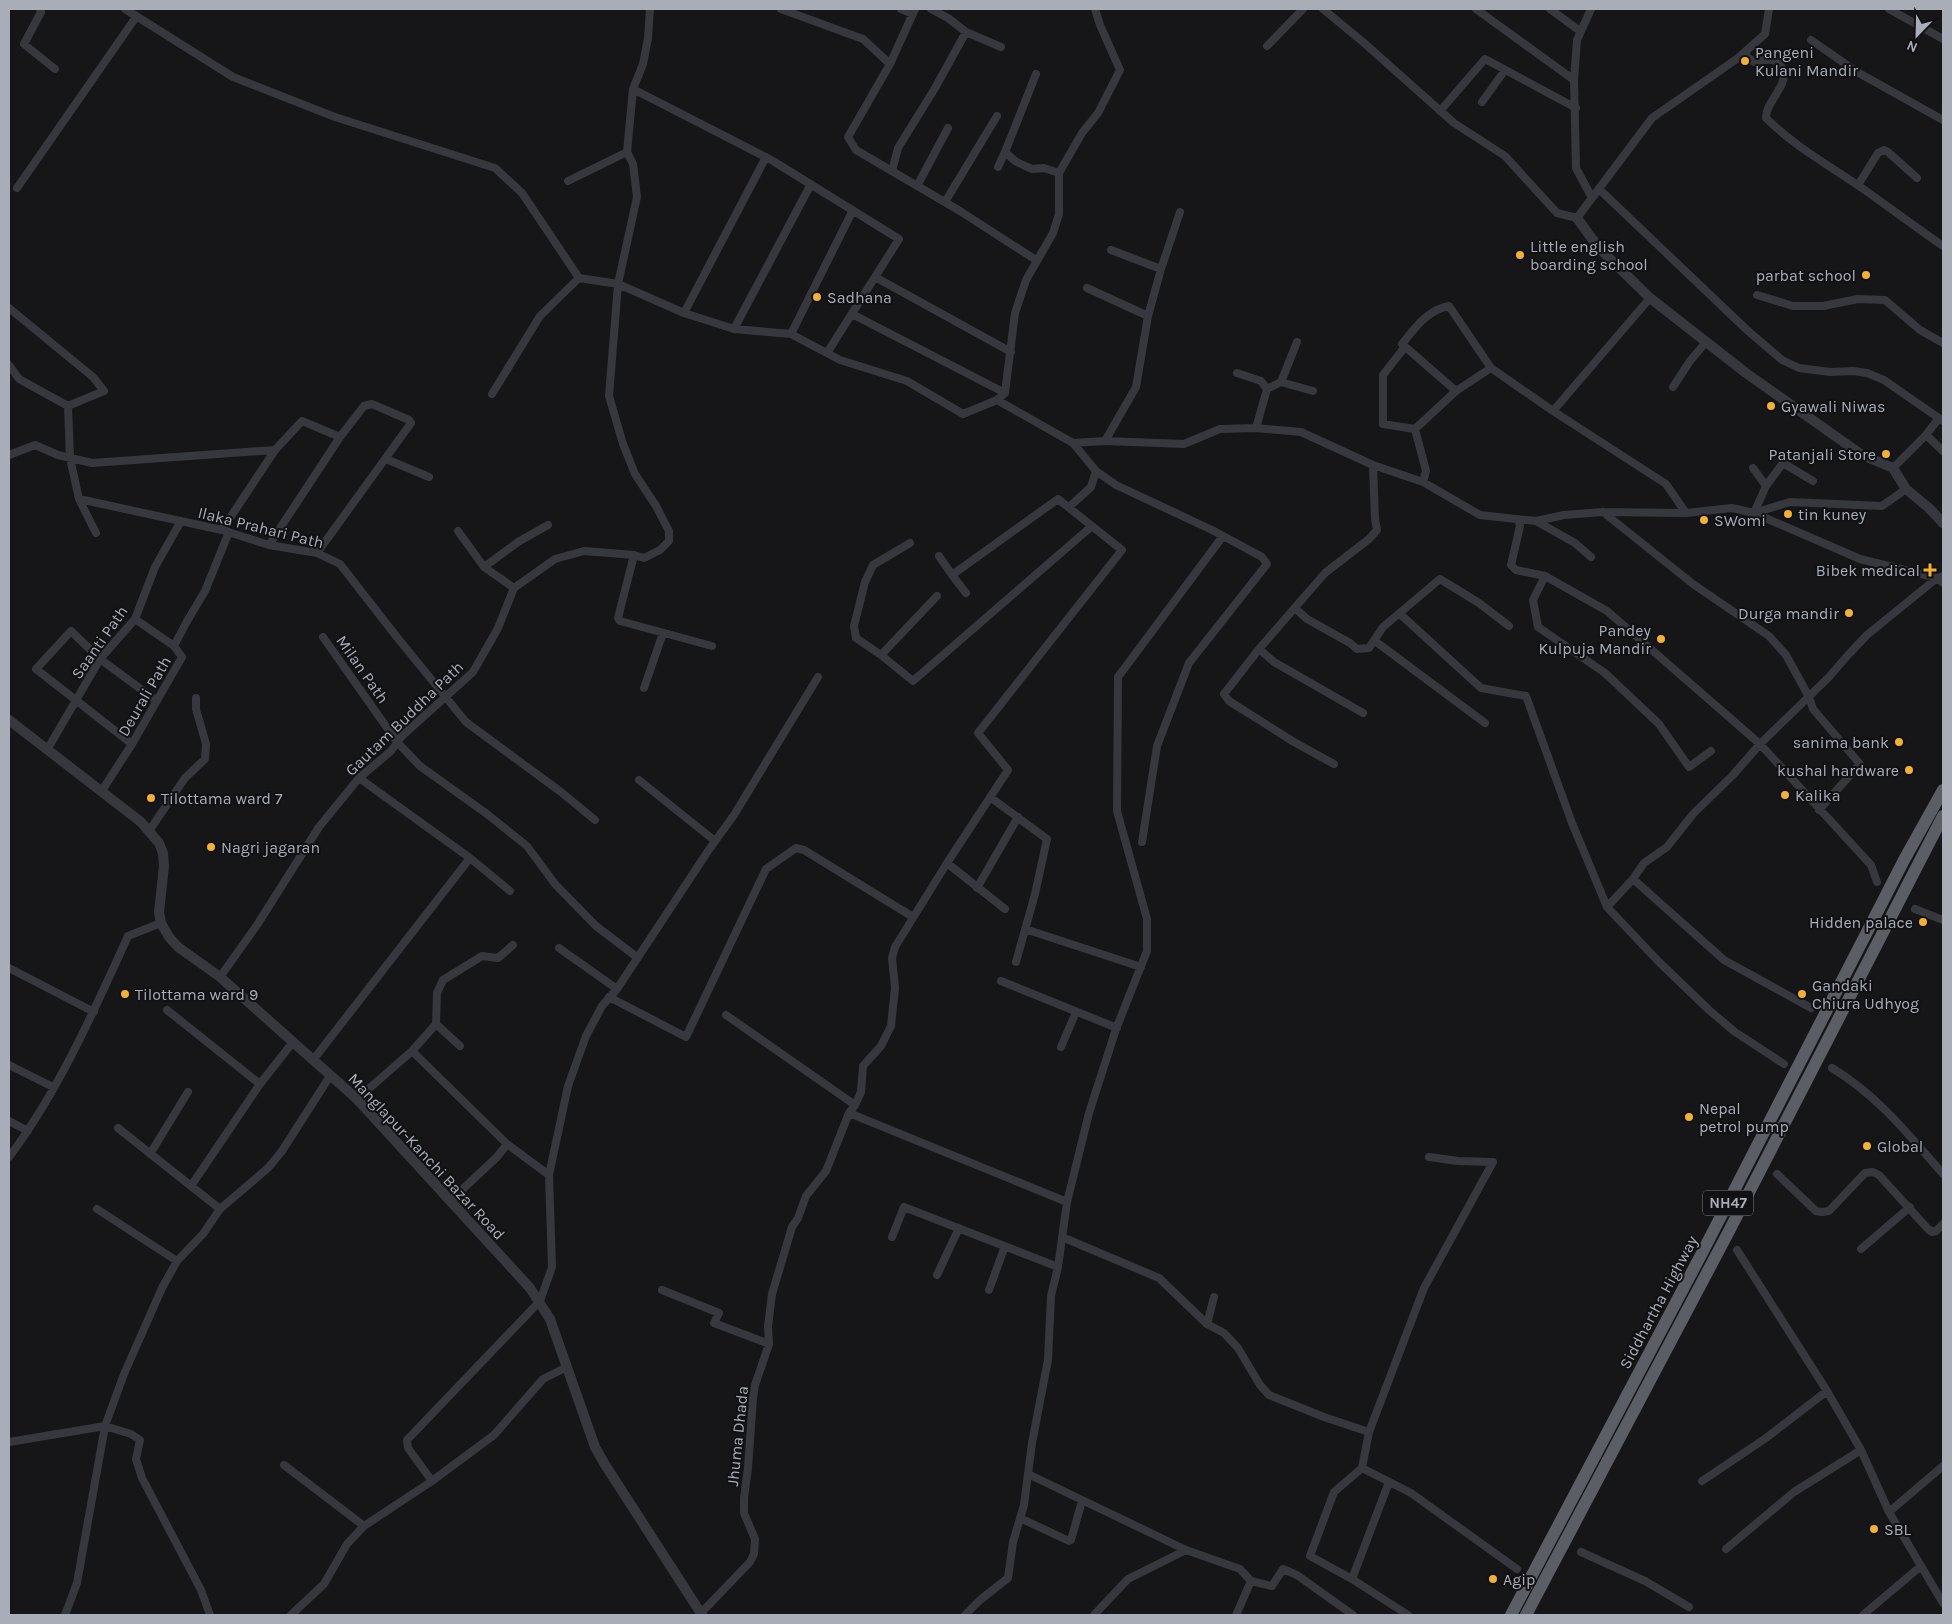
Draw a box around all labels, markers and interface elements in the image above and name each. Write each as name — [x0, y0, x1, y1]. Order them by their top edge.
north arrow — [1892, 10, 1942, 60]
text: N — [1904, 37, 1920, 56]
place label: Pangeni Kulani Mandir — [1755, 43, 1858, 80]
marker: Pangeni Kulani Mandir — [1739, 55, 1751, 67]
place label: Little english boarding school — [1530, 237, 1648, 274]
marker: Little english boarding school — [1514, 249, 1526, 261]
place label: parbat school — [1756, 266, 1856, 285]
marker: parbat school — [1860, 269, 1872, 281]
place label: Sadhana — [827, 288, 892, 307]
marker: Sadhana — [811, 291, 823, 303]
place label: Gyawali Niwas — [1781, 397, 1886, 416]
marker: Gyawali Niwas — [1765, 400, 1777, 412]
place label: Patanjali Store — [1769, 445, 1876, 464]
marker: Patanjali Store — [1880, 448, 1892, 460]
street label: Ilaka Prahari Path — [196, 503, 326, 552]
place label: tin kuney — [1798, 505, 1867, 524]
marker: tin kuney — [1782, 508, 1794, 520]
place label: SWomi — [1714, 511, 1766, 530]
marker: SWomi — [1698, 514, 1710, 526]
place label: Bibek medical — [1816, 561, 1920, 580]
marker: Bibek medical — [1924, 564, 1936, 576]
street label: Saanti Path — [67, 602, 132, 682]
place label: Durga mandir — [1738, 604, 1839, 623]
marker: Durga mandir — [1843, 607, 1855, 619]
place label: Pandey Kulpuja Mandir — [1538, 621, 1652, 658]
street label: Milan Path — [332, 632, 393, 707]
marker: Pandey Kulpuja Mandir — [1655, 633, 1667, 645]
street label: Deurali Path — [114, 653, 175, 740]
street label: Gautam Buddha Path — [341, 657, 467, 780]
place label: sanima bank — [1793, 733, 1889, 752]
marker: sanima bank — [1893, 736, 1905, 748]
place label: kushal hardware — [1777, 761, 1899, 780]
marker: kushal hardware — [1903, 764, 1915, 776]
place label: Kalika — [1795, 786, 1841, 805]
place label: Tilottama ward 7 — [161, 789, 283, 808]
marker: Kalika — [1779, 789, 1791, 801]
marker: Tilottama ward 7 — [145, 792, 157, 804]
place label: Nagri jagaran — [221, 838, 320, 857]
marker: Nagri jagaran — [205, 841, 217, 853]
place label: Hidden palace — [1809, 913, 1913, 932]
marker: Hidden palace — [1917, 916, 1929, 928]
place label: Gandaki Chiura Udhyog — [1812, 976, 1919, 1013]
place label: Tilottama ward 9 — [135, 985, 258, 1004]
marker: Tilottama ward 9 — [119, 988, 131, 1000]
marker: Gandaki Chiura Udhyog — [1796, 988, 1808, 1000]
street label: Manglapur-Kanchi Bazar Road — [344, 1069, 509, 1244]
place label: Nepal petrol pump — [1699, 1099, 1789, 1136]
marker: Nepal petrol pump — [1683, 1111, 1695, 1123]
place label: Global — [1877, 1137, 1923, 1156]
marker: Global — [1861, 1140, 1873, 1152]
road number: NH47 — [1703, 1190, 1753, 1216]
street label: Siddhartha Highway — [1615, 1232, 1702, 1372]
street label: Jhuma Dhada — [723, 1385, 752, 1487]
place label: SBL — [1884, 1520, 1912, 1539]
marker: SBL — [1868, 1523, 1880, 1535]
place label: Agip — [1503, 1570, 1535, 1589]
marker: Agip — [1487, 1573, 1499, 1585]

